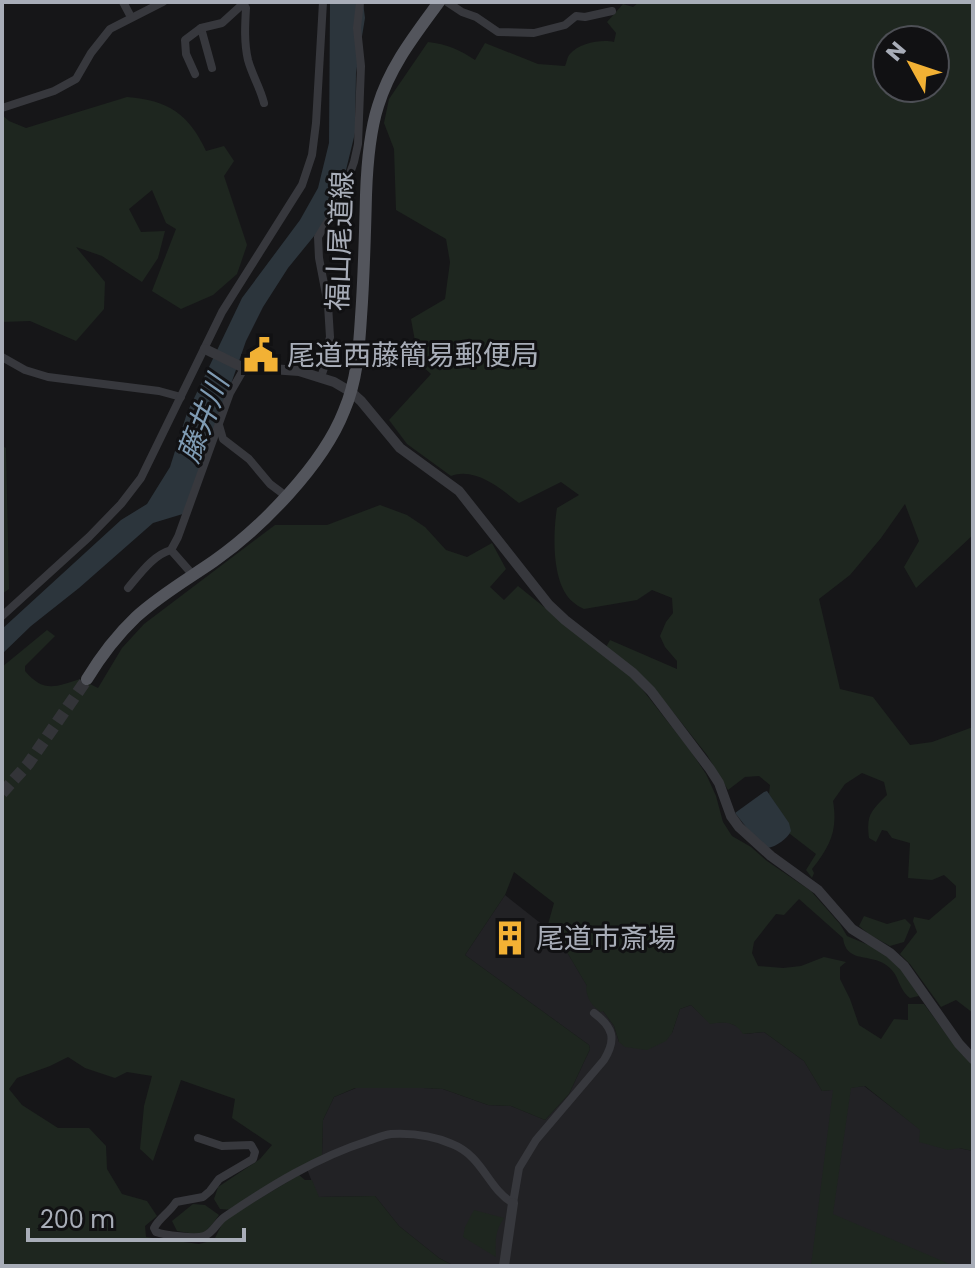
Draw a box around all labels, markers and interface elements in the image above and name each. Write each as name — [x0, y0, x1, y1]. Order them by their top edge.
north arrow — [871, 24, 951, 104]
text: N — [879, 35, 913, 68]
street label: 福山尾道線 — [318, 170, 362, 312]
public building icon: 尾道西藤簡易郵便局 — [242, 336, 280, 374]
place label: 尾道西藤簡易郵便局 — [287, 336, 539, 375]
water label: 藤井川 — [167, 366, 240, 469]
building icon: 尾道市斎場 — [491, 919, 529, 957]
place label: 尾道市斎場 — [536, 919, 676, 958]
scale bar — [28, 1192, 244, 1242]
text: 200 m — [40, 1203, 115, 1236]

